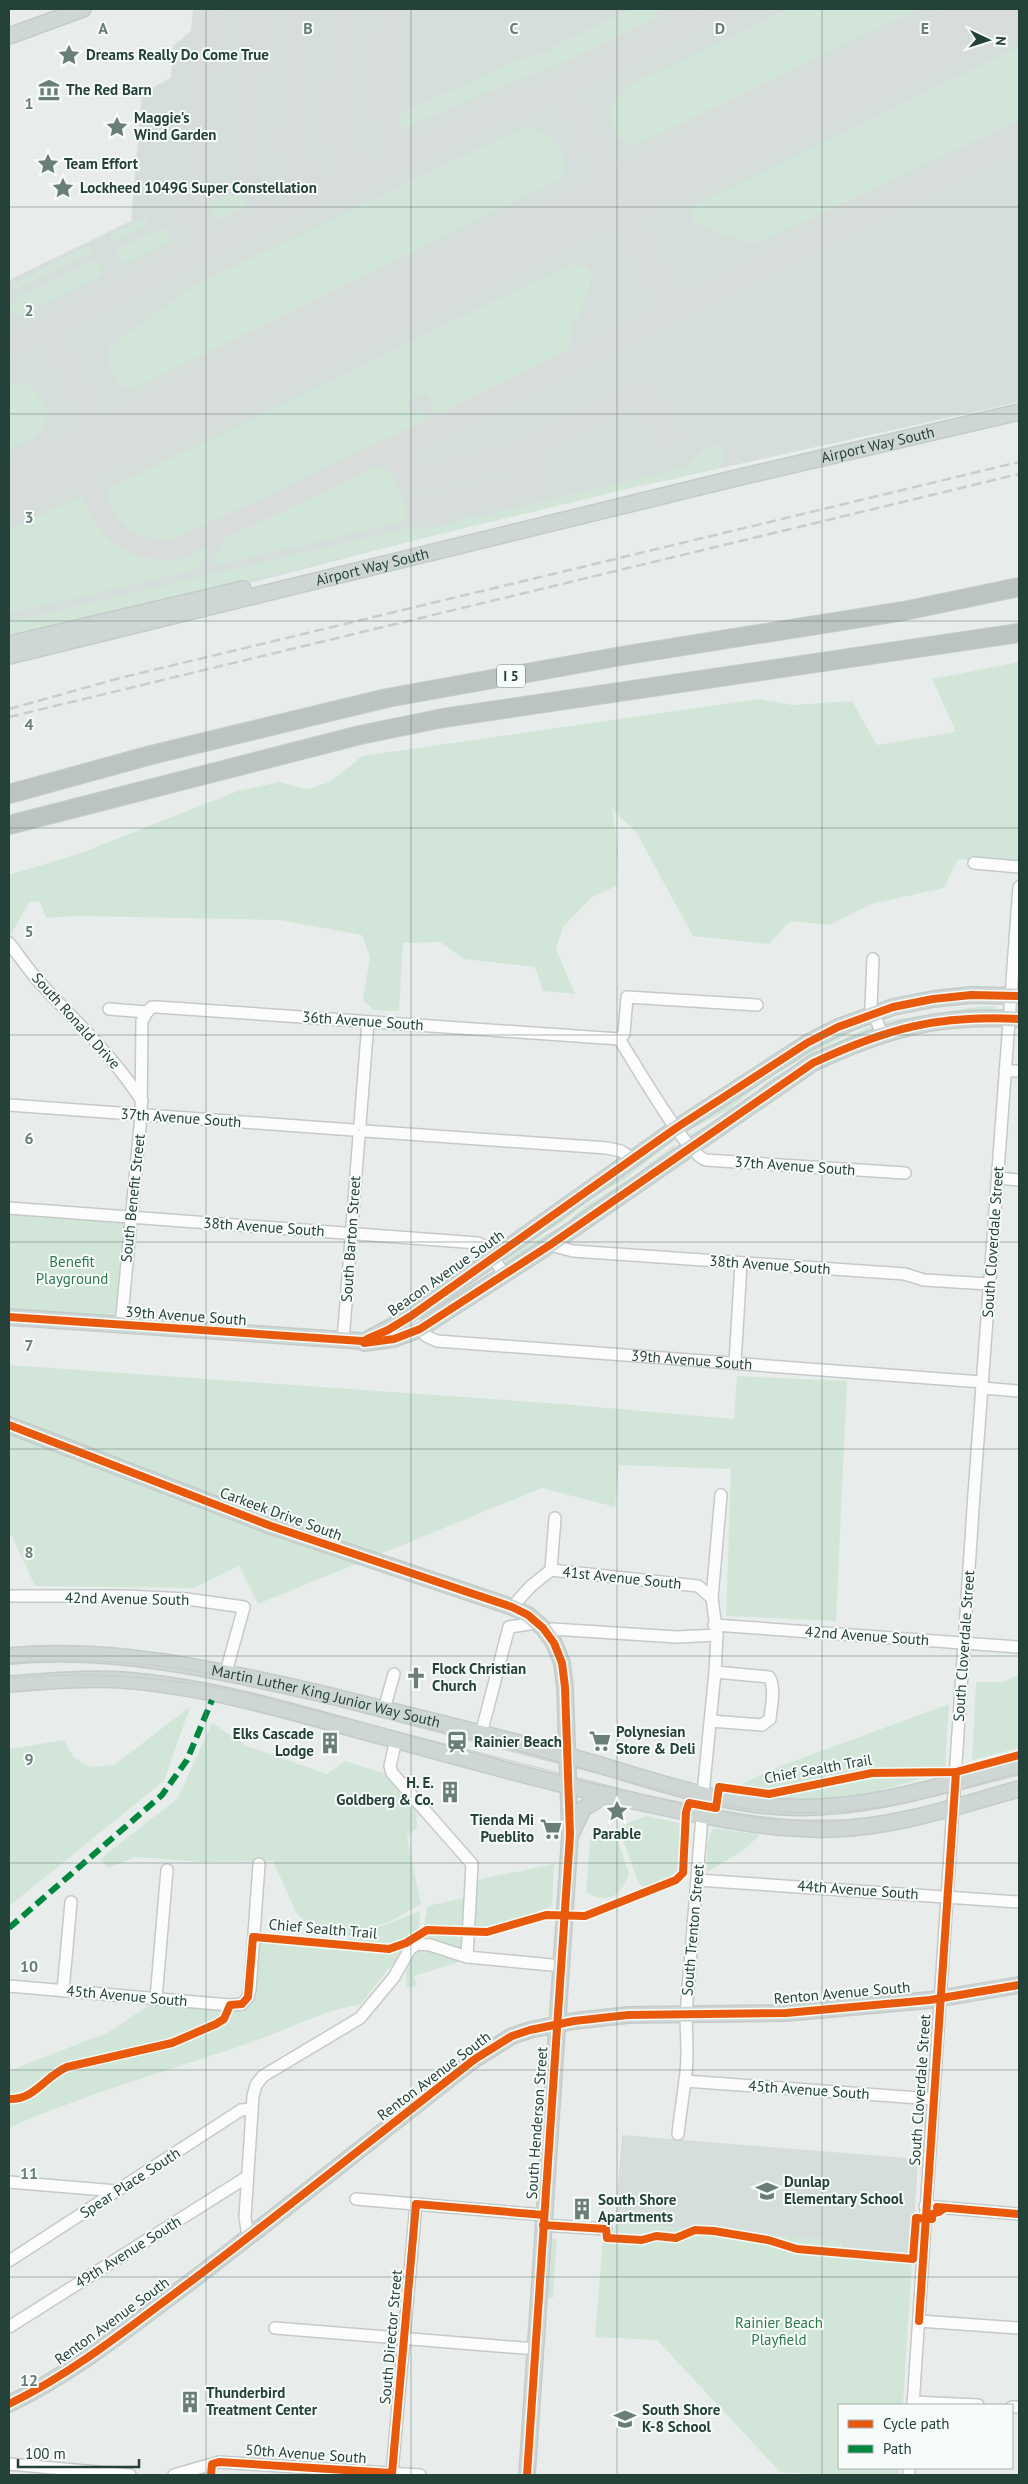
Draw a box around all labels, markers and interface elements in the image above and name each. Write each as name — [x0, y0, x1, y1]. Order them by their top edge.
north arrow — [963, 15, 1013, 65]
text: A — [98, 18, 108, 38]
text: B — [303, 18, 313, 38]
text: C — [510, 18, 519, 38]
text: D — [715, 18, 725, 38]
text: E — [921, 18, 929, 38]
text: N — [992, 36, 1010, 46]
place icon: Dreams Really Do Come True — [56, 42, 82, 68]
place label: Dreams Really Do Come True — [86, 45, 269, 64]
museum icon: The Red Barn — [36, 77, 62, 103]
place label: The Red Barn — [66, 80, 152, 99]
text: 1 — [24, 93, 34, 113]
place label: Maggie's Wind Garden — [134, 108, 217, 144]
place icon: Maggie's Wind Garden — [104, 114, 130, 140]
place icon: Team Effort — [35, 151, 61, 177]
place label: Team Effort — [64, 154, 139, 173]
place icon: Lockheed 1049G Super Constellation — [50, 175, 76, 201]
place label: Lockheed 1049G Super Constellation — [80, 178, 317, 197]
text: 2 — [24, 300, 34, 320]
street label: Airport Way South — [819, 422, 936, 467]
text: 3 — [24, 507, 34, 527]
street label: Airport Way South — [314, 544, 431, 590]
road number: I 5 — [497, 664, 525, 688]
text: 4 — [24, 714, 34, 734]
text: 5 — [24, 921, 34, 941]
street label: South Ronald Drive — [28, 968, 125, 1073]
street label: 36th Avenue South — [302, 1007, 424, 1034]
street label: 37th Avenue South — [120, 1104, 242, 1131]
text: 6 — [24, 1128, 34, 1148]
street label: South Benefit Street — [116, 1133, 149, 1263]
street label: 37th Avenue South — [734, 1152, 856, 1179]
street label: South Cloverdale Street — [978, 1166, 1007, 1318]
street label: South Barton Street — [337, 1175, 364, 1303]
street label: 38th Avenue South — [203, 1213, 325, 1240]
street label: Beacon Avenue South — [384, 1225, 508, 1320]
street label: 38th Avenue South — [709, 1251, 831, 1278]
park label: Benefit Playground — [36, 1252, 108, 1288]
street label: 39th Avenue South — [125, 1302, 247, 1329]
text: 7 — [24, 1335, 34, 1355]
street label: 39th Avenue South — [631, 1346, 753, 1374]
street label: Carkeek Drive South — [217, 1483, 345, 1544]
text: 8 — [24, 1542, 34, 1562]
street label: 41st Avenue South — [562, 1562, 682, 1593]
street label: South Cloverdale Street — [949, 1570, 978, 1722]
street label: 42nd Avenue South — [65, 1588, 189, 1609]
street label: 42nd Avenue South — [804, 1622, 930, 1649]
place label: Flock Christian Church — [432, 1659, 526, 1695]
street label: Martin Luther King Junior Way South — [210, 1660, 442, 1732]
church icon: Flock Christian Church — [403, 1665, 429, 1691]
place label: Polynesian Store & Deli — [616, 1722, 696, 1758]
place label: Elks Cascade Lodge — [233, 1724, 314, 1760]
supermarket icon: Polynesian Store & Deli — [587, 1728, 613, 1754]
station icon: Rainier Beach — [444, 1729, 470, 1755]
building icon: Elks Cascade Lodge — [317, 1730, 343, 1756]
place label: Rainier Beach — [474, 1732, 562, 1751]
text: 9 — [24, 1749, 34, 1769]
street label: Chief Sealth Trail — [763, 1750, 874, 1787]
place label: H. E. Goldberg & Co. — [336, 1773, 434, 1809]
building icon: H. E. Goldberg & Co. — [437, 1779, 463, 1805]
place icon: Parable — [604, 1798, 630, 1824]
place label: Tienda Mi Pueblito — [470, 1810, 534, 1846]
supermarket icon: Tienda Mi Pueblito — [538, 1816, 564, 1842]
place label: Parable — [593, 1824, 642, 1843]
street label: South Trenton Street — [677, 1863, 708, 1997]
street label: 44th Avenue South — [797, 1876, 919, 1903]
street label: Chief Sealth Trail — [268, 1914, 379, 1943]
text: 10 — [20, 1956, 38, 1976]
street label: Renton Avenue South — [773, 1977, 911, 2008]
street label: 45th Avenue South — [66, 1981, 188, 2010]
street label: South Cloverdale Street — [905, 2014, 934, 2166]
street label: Renton Avenue South — [373, 2027, 494, 2124]
street label: South Henderson Street — [522, 2046, 551, 2200]
street label: 45th Avenue South — [748, 2076, 870, 2103]
street label: Spear Place South — [76, 2143, 183, 2222]
text: 11 — [20, 2163, 38, 2183]
place label: Dunlap Elementary School — [784, 2172, 904, 2208]
school or university icon: Dunlap Elementary School — [754, 2178, 780, 2204]
place label: South Shore Apartments — [598, 2190, 677, 2226]
building icon: South Shore Apartments — [569, 2196, 595, 2222]
street label: 49th Avenue South — [71, 2211, 184, 2292]
street label: South Director Street — [375, 2269, 406, 2405]
street label: Renton Avenue South — [51, 2273, 173, 2369]
park label: Rainier Beach Playfield — [735, 2313, 823, 2349]
text: 12 — [20, 2370, 38, 2390]
place label: Thunderbird Treatment Center — [206, 2383, 318, 2419]
building icon: Thunderbird Treatment Center — [177, 2389, 203, 2415]
place label: South Shore K-8 School — [642, 2400, 721, 2436]
legend — [838, 2404, 1013, 2469]
school or university icon: South Shore K-8 School — [612, 2406, 638, 2432]
text: Cycle path — [883, 2414, 949, 2433]
scale bar — [18, 2436, 139, 2468]
text: Path — [883, 2439, 912, 2458]
street label: 50th Avenue South — [245, 2440, 367, 2467]
text: 100 m — [25, 2444, 66, 2463]

